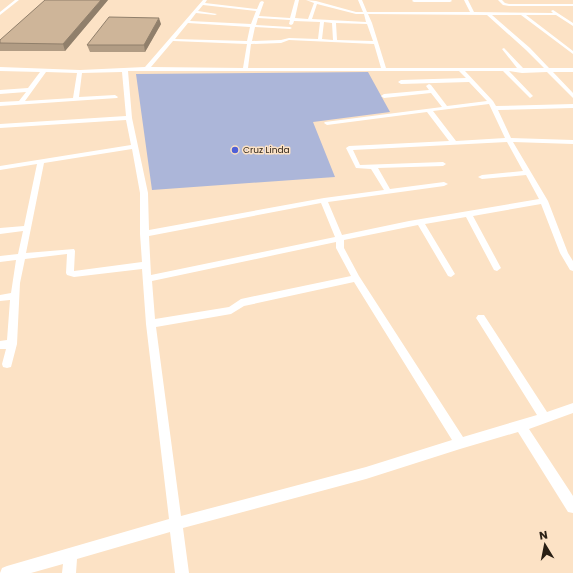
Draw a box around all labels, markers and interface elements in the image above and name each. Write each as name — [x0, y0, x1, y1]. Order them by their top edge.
place label: Cruz Linda — [243, 144, 290, 156]
marker: Cruz Linda — [230, 145, 240, 155]
north arrow — [525, 525, 565, 565]
text: N — [538, 527, 549, 544]

